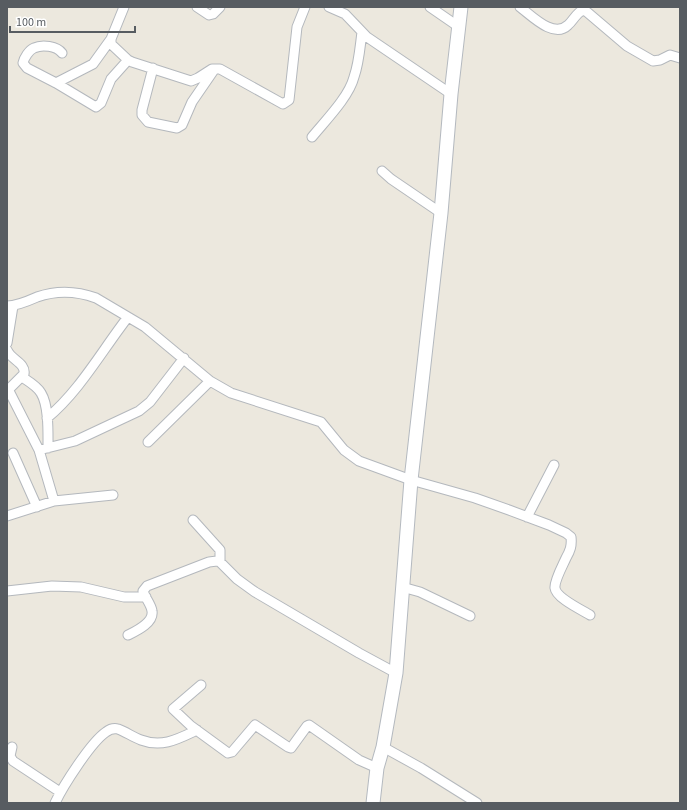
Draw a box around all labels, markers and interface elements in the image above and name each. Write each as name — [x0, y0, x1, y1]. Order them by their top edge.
scale bar — [10, 8, 135, 34]
text: 100 m — [16, 14, 46, 31]

